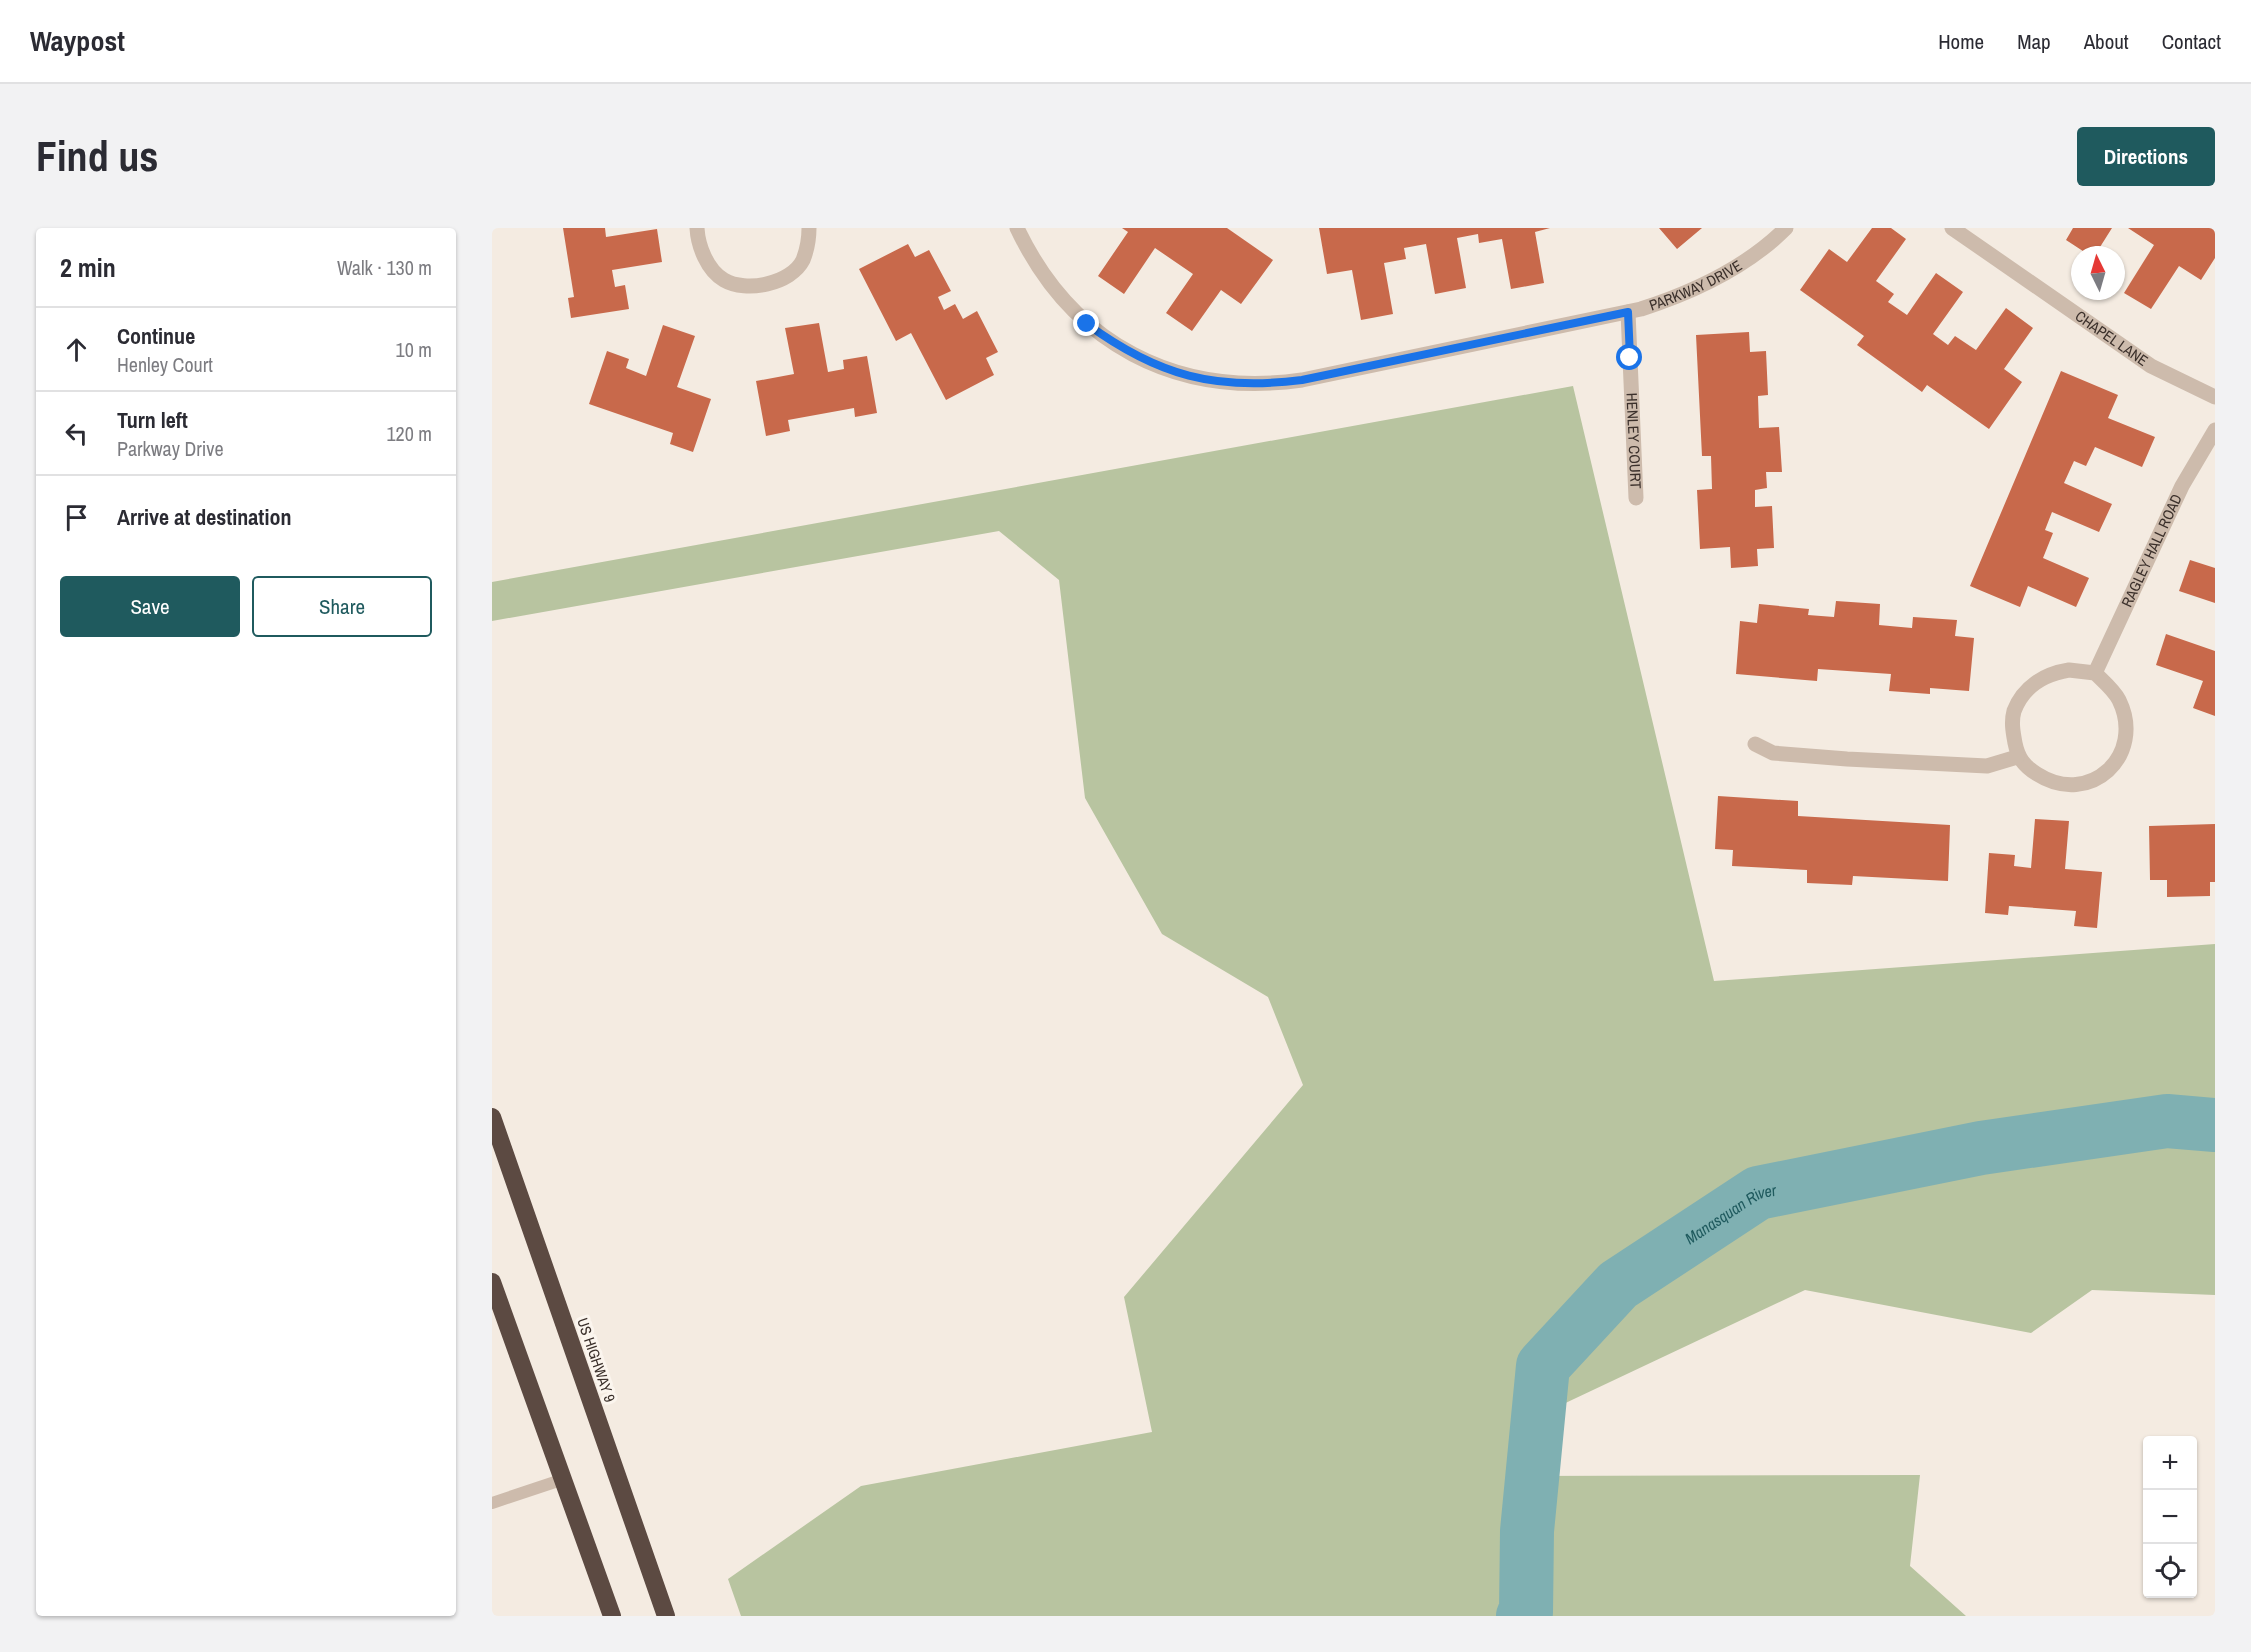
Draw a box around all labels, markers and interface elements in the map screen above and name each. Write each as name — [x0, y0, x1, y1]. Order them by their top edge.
text: Waypost — [30, 22, 125, 60]
text: Home — [1938, 27, 1984, 56]
text: Map — [2017, 27, 2051, 56]
text: About — [2084, 27, 2129, 56]
text: Contact — [2162, 27, 2221, 56]
button: Directions — [2077, 127, 2215, 186]
text: Find us — [36, 128, 158, 184]
north arrow — [2071, 246, 2125, 300]
text: 2 min — [60, 250, 116, 285]
text: Walk · 130 m — [337, 254, 432, 281]
street label: PARKWAY DRIVE — [1646, 255, 1746, 316]
street label: CHAPEL LANE — [2071, 305, 2152, 371]
route end — [1073, 310, 1099, 336]
text: Continue — [117, 321, 195, 351]
icon: ahead — [60, 333, 93, 366]
text: 10 m — [396, 336, 432, 363]
route start — [1616, 344, 1642, 370]
text: Henley Court — [117, 351, 213, 378]
street label: HENLEY COURT — [1621, 392, 1647, 490]
text: Turn left — [117, 405, 188, 435]
icon: left — [60, 417, 93, 450]
text: 120 m — [386, 420, 432, 447]
text: Parkway Drive — [117, 435, 224, 462]
street label: RAGLEY HALL ROAD — [2116, 490, 2187, 610]
icon: arrive — [60, 501, 93, 534]
text: Arrive at destination — [117, 502, 291, 532]
button: Save — [60, 576, 240, 637]
button: Share — [252, 576, 432, 637]
water label: Manasquan River — [1681, 1179, 1779, 1249]
street label: US HIGHWAY 9 — [572, 1315, 621, 1405]
map controls — [2143, 1436, 2197, 1598]
button: + — [2143, 1436, 2197, 1490]
button: − — [2143, 1490, 2197, 1544]
button: locate — [2143, 1544, 2197, 1598]

